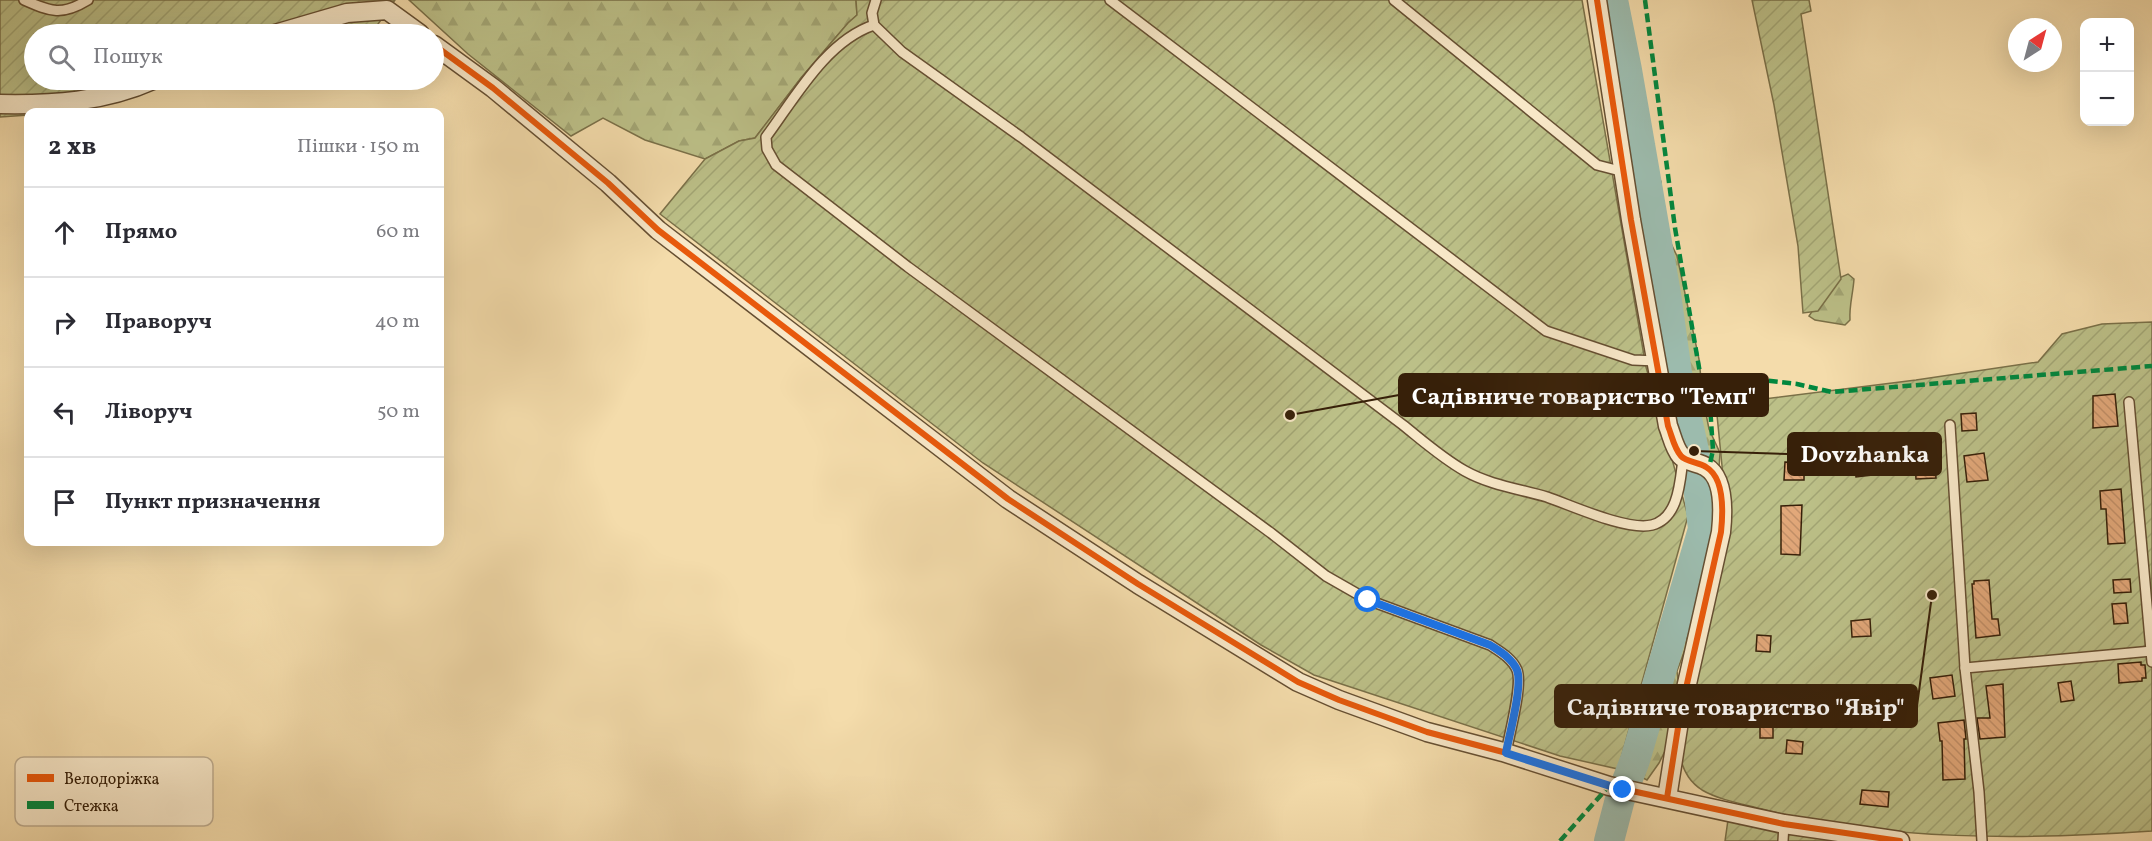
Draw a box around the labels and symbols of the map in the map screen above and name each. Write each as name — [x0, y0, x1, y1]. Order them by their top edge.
north arrow — [2008, 18, 2062, 72]
callout: Садівниче товариство "Темп" — [1399, 374, 1768, 416]
text: Садівниче товариство "Темп" — [1412, 381, 1756, 415]
callout: Dovzhanka — [1788, 433, 1941, 475]
text: Dovzhanka — [1801, 439, 1929, 473]
route start — [1354, 586, 1380, 612]
callout: Садівниче товариство "Явір" — [1555, 685, 1917, 727]
text: Садівниче товариство "Явір" — [1567, 692, 1905, 726]
legend — [15, 757, 213, 826]
text: Велодоріжка — [64, 769, 160, 791]
route end — [1609, 776, 1635, 802]
text: Стежка — [64, 796, 119, 818]

